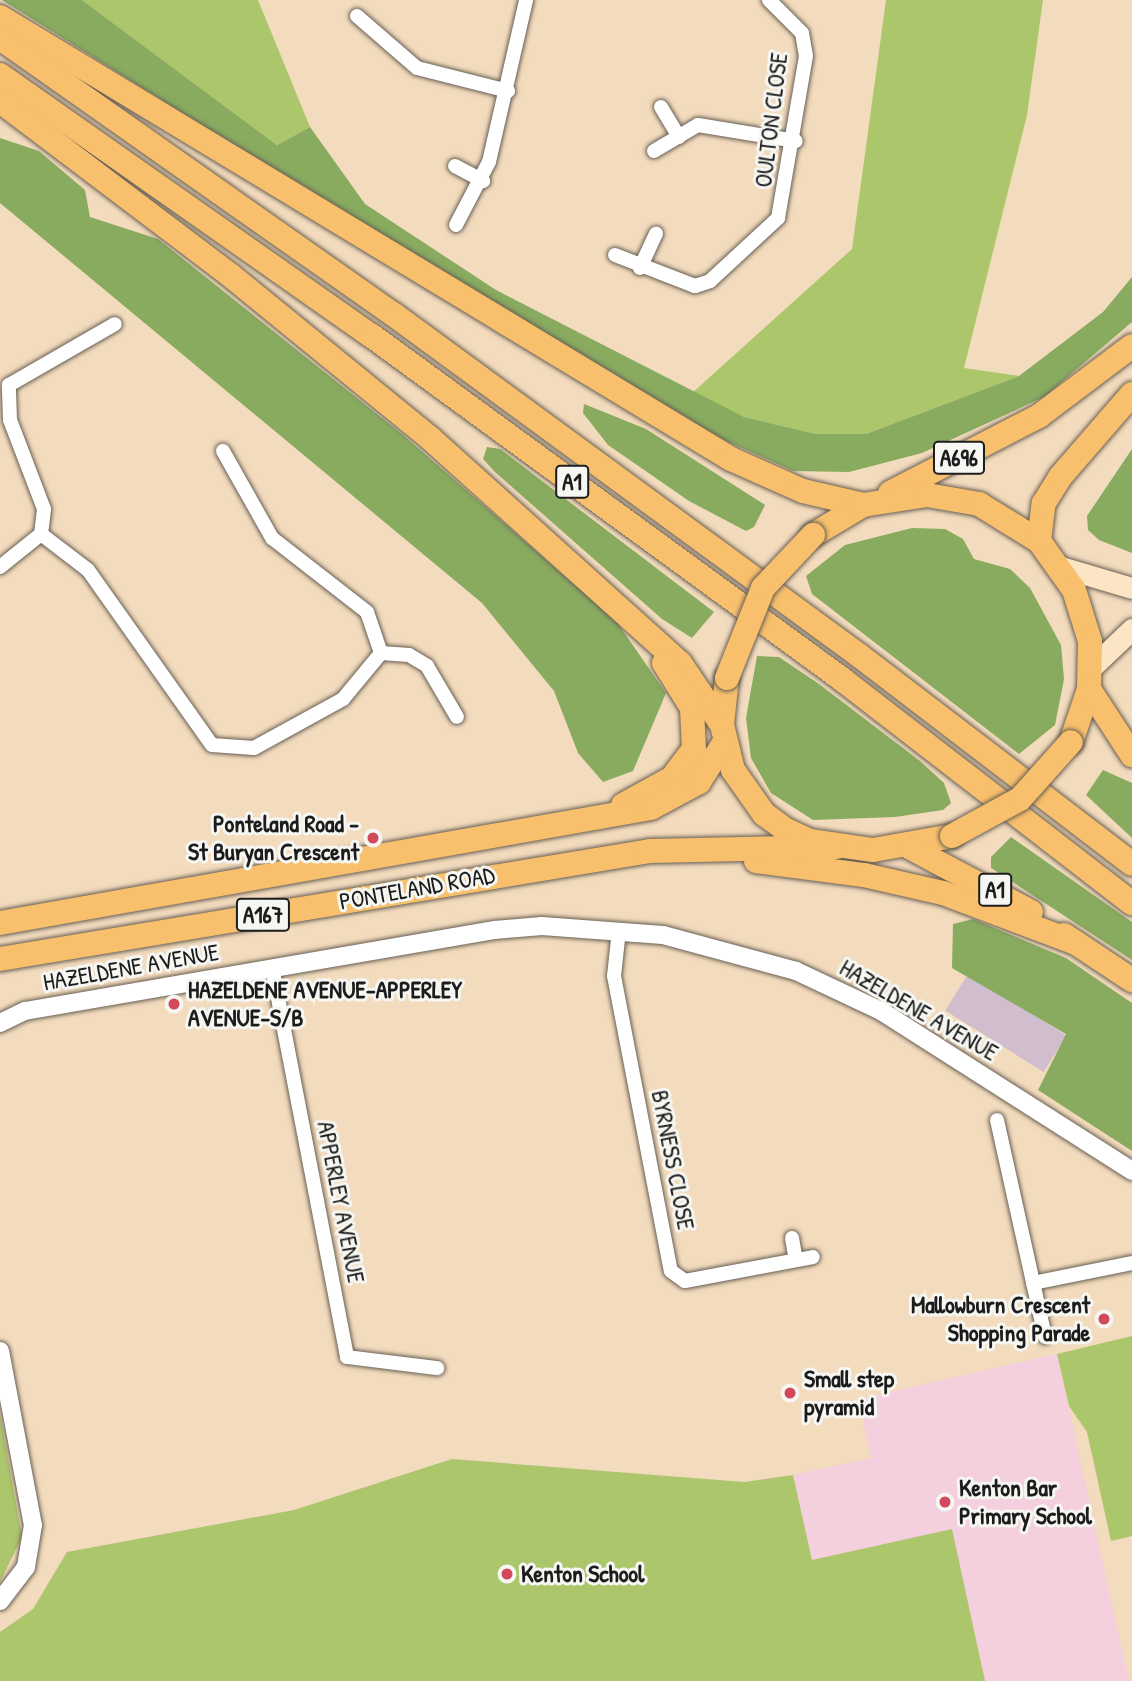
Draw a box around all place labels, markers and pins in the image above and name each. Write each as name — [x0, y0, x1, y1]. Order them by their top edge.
place label: Ponteland Road - St Buryan Crescent — [188, 810, 359, 866]
marker: Ponteland Road - St Buryan Crescent — [365, 830, 381, 846]
place label: HAZELDENE AVENUE-APPERLEY AVENUE-S/B — [188, 976, 462, 1032]
marker: HAZELDENE AVENUE-APPERLEY AVENUE-S/B — [166, 996, 182, 1012]
place label: Mallowburn Crescent Shopping Parade — [911, 1291, 1090, 1347]
marker: Mallowburn Crescent Shopping Parade — [1096, 1311, 1112, 1327]
place label: Small step pyramid — [804, 1365, 894, 1421]
marker: Small step pyramid — [782, 1385, 798, 1401]
place label: Kenton Bar Primary School — [959, 1474, 1092, 1530]
marker: Kenton Bar Primary School — [937, 1494, 953, 1510]
place label: Kenton School — [521, 1560, 644, 1588]
marker: Kenton School — [499, 1566, 515, 1582]

